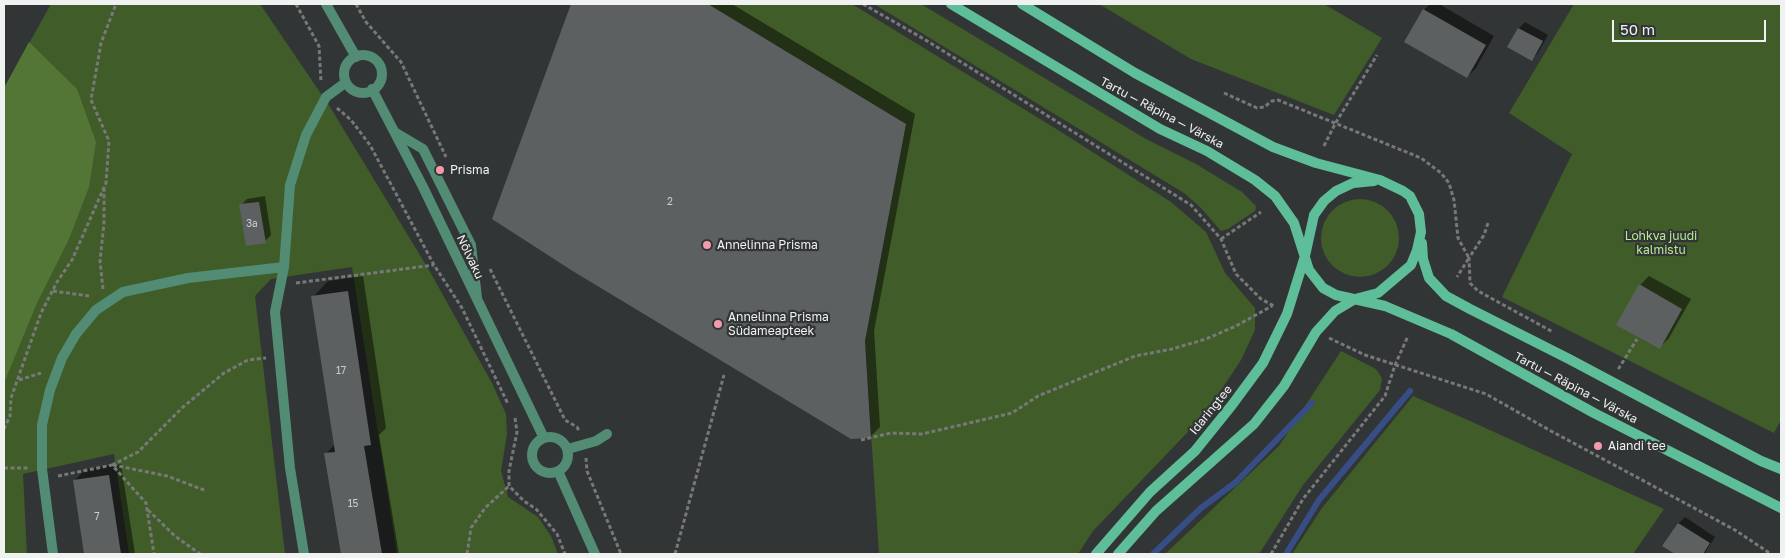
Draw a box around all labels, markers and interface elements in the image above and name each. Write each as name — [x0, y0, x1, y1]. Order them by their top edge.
scale bar — [1615, 10, 1769, 42]
text: 50 m — [1620, 20, 1655, 38]
street label: Tartu — Räpina — Värska — [1098, 74, 1226, 152]
place label: Prisma — [450, 163, 490, 177]
marker: Prisma — [434, 164, 446, 176]
house number: 2 — [667, 196, 673, 208]
house number: 3a — [246, 218, 258, 230]
park label: Lohkva juudi kalmistu — [1625, 229, 1697, 257]
street label: Nõlvaku — [454, 233, 486, 281]
place label: Annelinna Prisma — [717, 238, 818, 252]
marker: Annelinna Prisma — [701, 239, 713, 251]
place label: Annelinna Prisma Südameapteek — [728, 310, 829, 338]
marker: Annelinna Prisma Südameapteek — [712, 318, 724, 330]
street label: Tartu — Räpina — Värska — [1512, 349, 1640, 427]
house number: 17 — [336, 365, 346, 377]
street label: Idaringtee — [1187, 382, 1235, 438]
place label: Aiandi tee — [1608, 439, 1666, 453]
marker: Aiandi tee — [1592, 440, 1604, 452]
house number: 15 — [348, 498, 358, 510]
house number: 7 — [94, 511, 100, 523]

